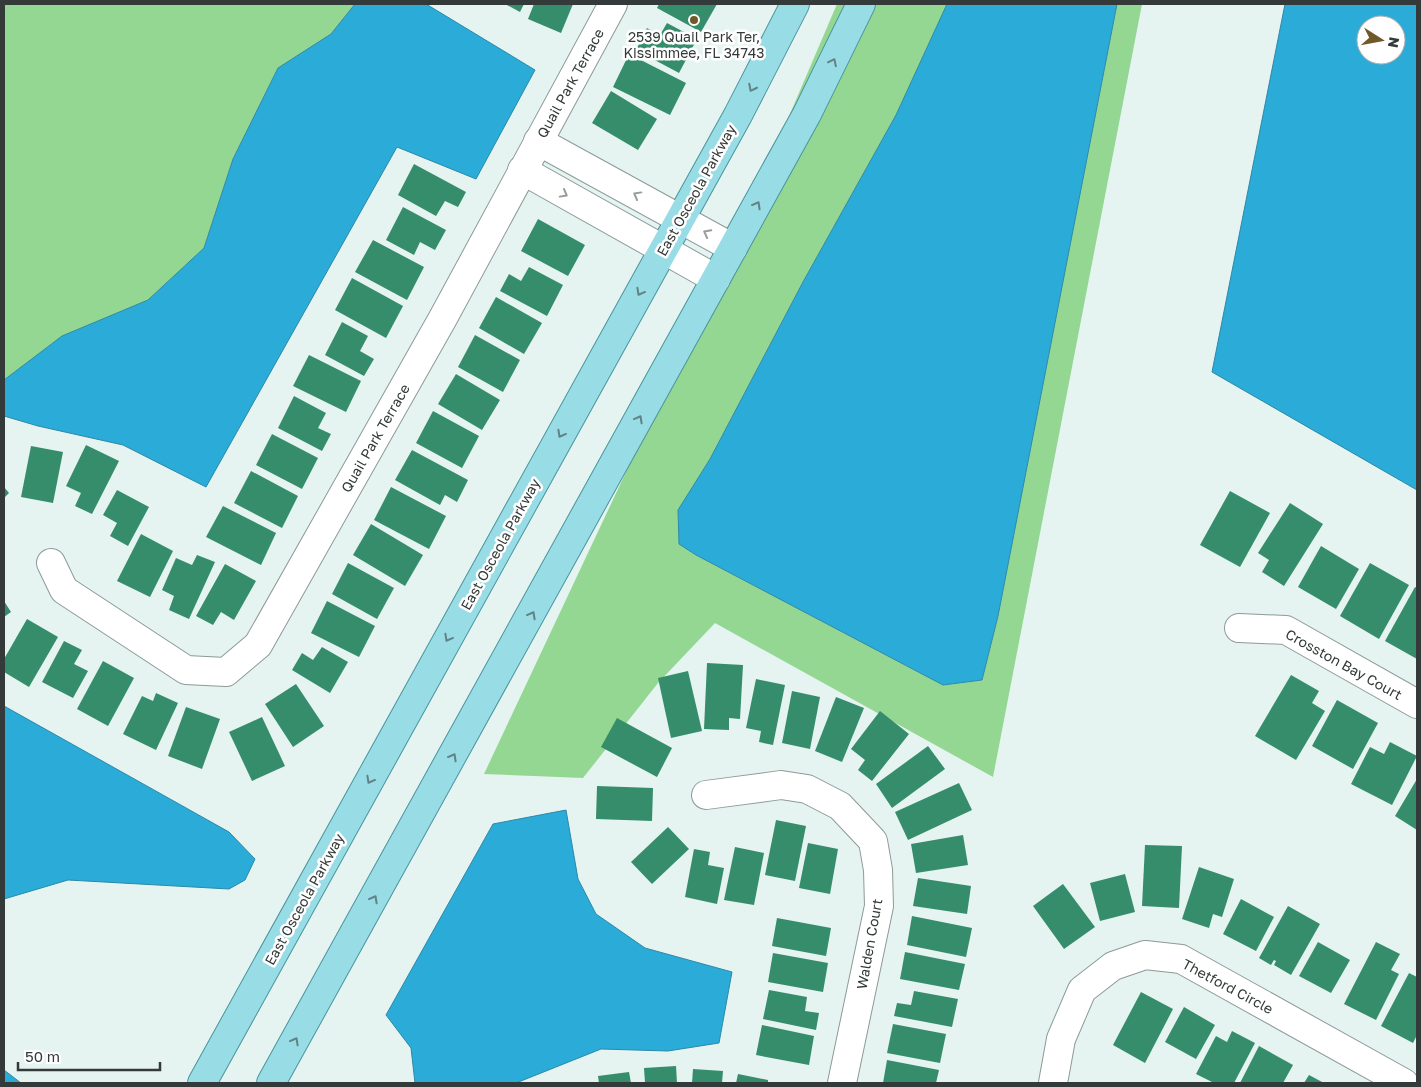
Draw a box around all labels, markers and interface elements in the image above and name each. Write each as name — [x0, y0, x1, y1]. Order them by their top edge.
marker: 2539 Quail Park Ter, Kissimmee, FL 34743 — [688, 14, 700, 26]
north arrow — [1356, 15, 1406, 65]
street label: Quail Park Terrace — [533, 25, 607, 141]
place label: 2539 Quail Park Ter, Kissimmee, FL 34743 — [623, 28, 765, 61]
text: N — [1385, 36, 1404, 49]
one-way arrow — [827, 58, 837, 67]
one-way arrow — [748, 83, 758, 92]
street label: East Osceola Parkway — [653, 121, 739, 259]
one-way arrow — [559, 188, 568, 198]
one-way arrow — [633, 192, 642, 202]
one-way arrow — [751, 202, 761, 211]
one-way arrow — [703, 230, 712, 240]
one-way arrow — [636, 287, 646, 296]
street label: Quail Park Terrace — [337, 381, 413, 495]
one-way arrow — [633, 415, 643, 424]
one-way arrow — [557, 429, 567, 438]
street label: East Osceola Parkway — [457, 475, 543, 613]
one-way arrow — [525, 611, 535, 620]
street label: Crosston Bay Court — [1283, 625, 1405, 703]
one-way arrow — [445, 632, 455, 641]
one-way arrow — [446, 753, 456, 762]
one-way arrow — [366, 774, 376, 783]
street label: East Osceola Parkway — [261, 830, 347, 968]
one-way arrow — [367, 895, 377, 904]
street label: Walden Court — [853, 897, 885, 991]
street label: Thetford Circle — [1180, 955, 1276, 1017]
one-way arrow — [288, 1037, 298, 1046]
scale bar — [18, 1040, 160, 1072]
text: 50 m — [25, 1047, 60, 1065]

